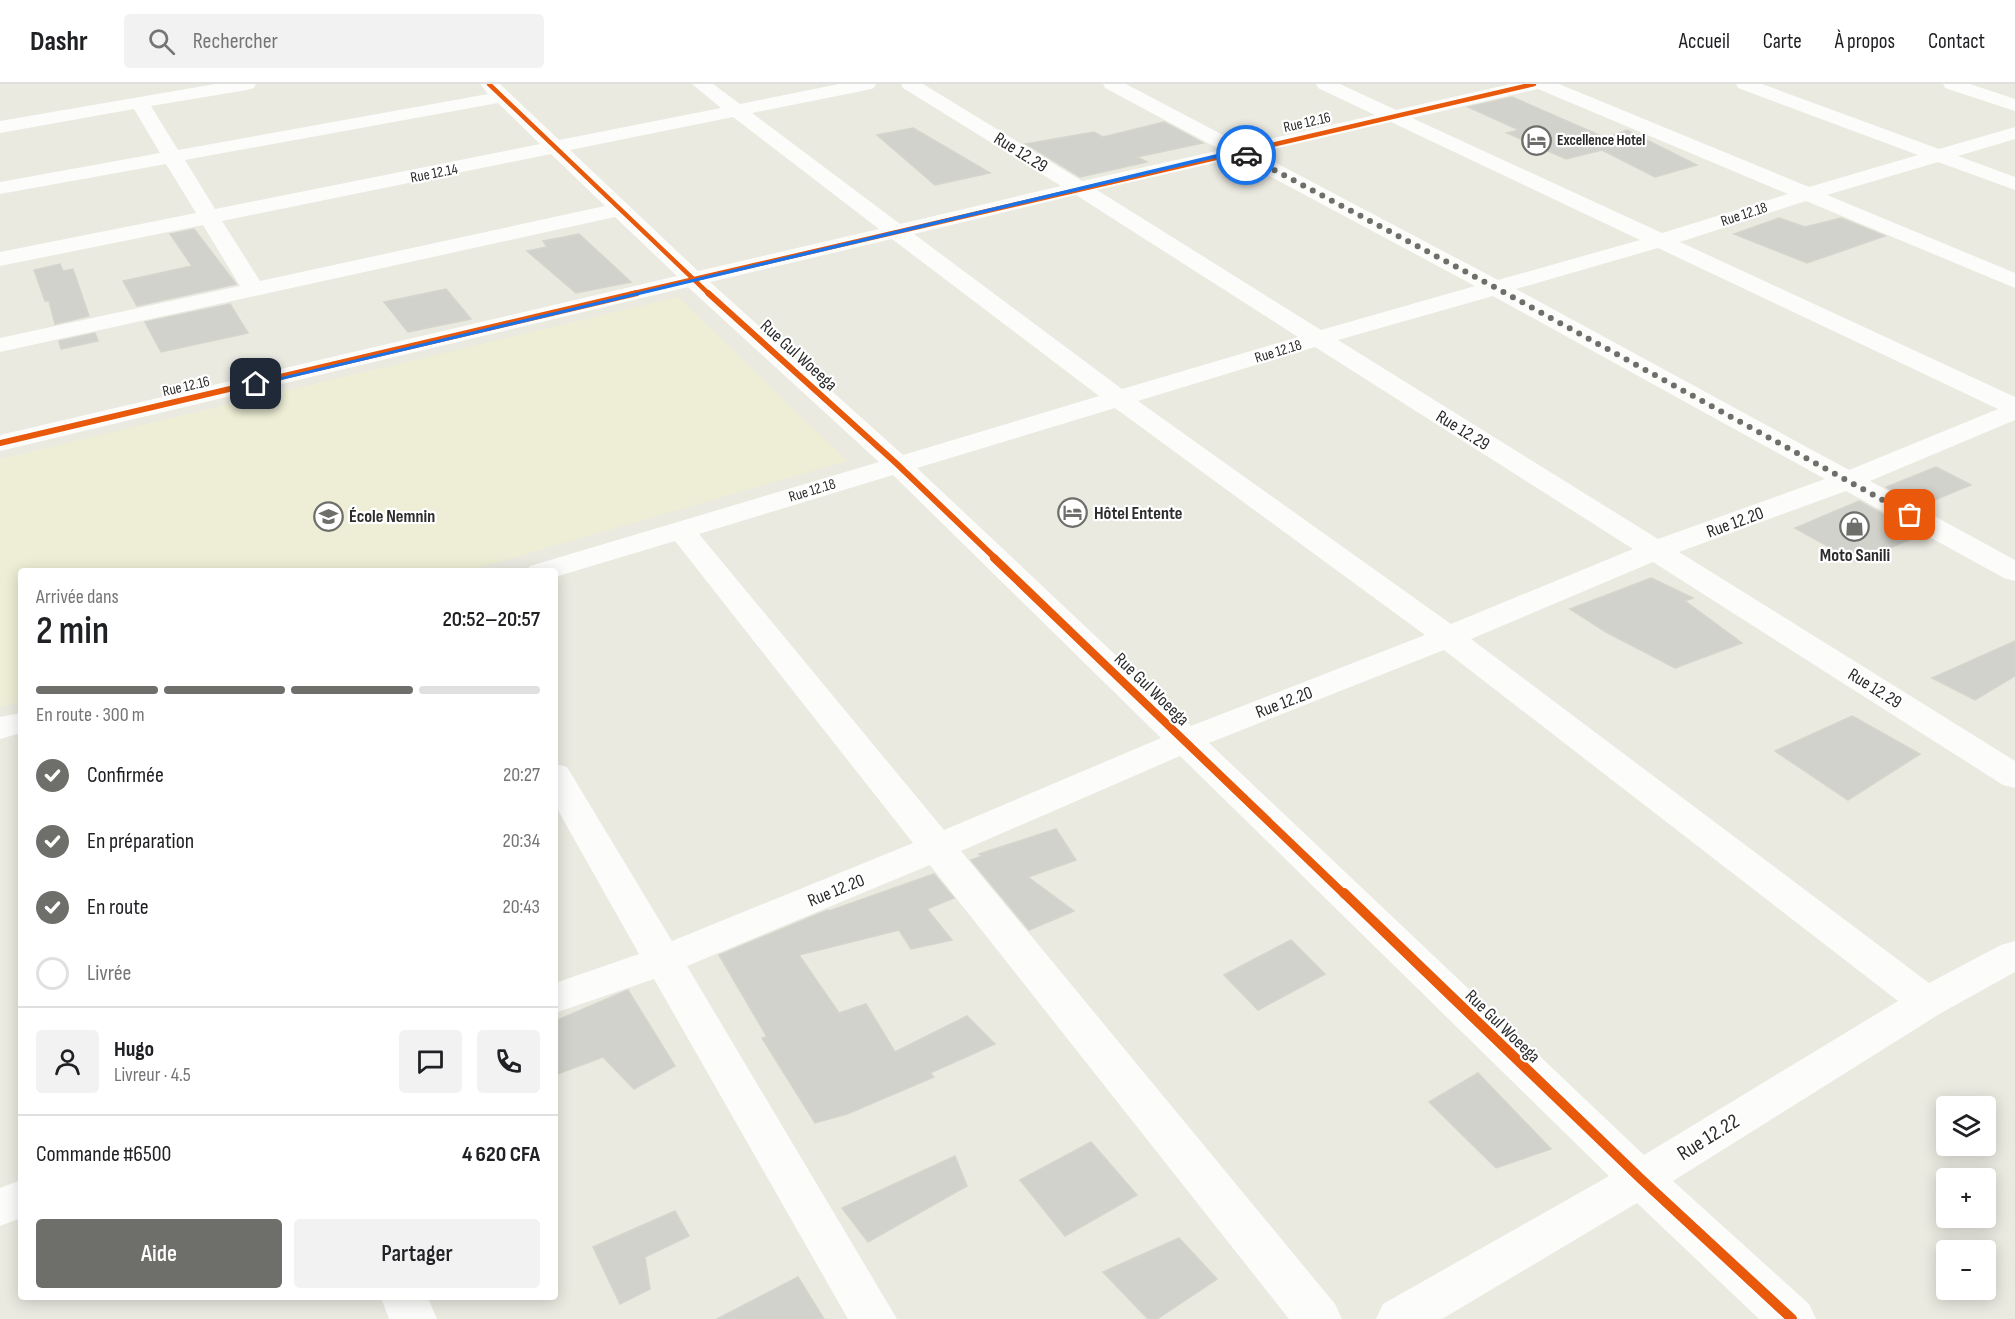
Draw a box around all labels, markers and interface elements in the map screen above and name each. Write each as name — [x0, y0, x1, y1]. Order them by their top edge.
search box — [124, 14, 544, 68]
text: Dashr — [30, 25, 88, 58]
icon: search — [145, 25, 178, 58]
text: Rechercher — [193, 28, 278, 55]
text: Accueil — [1679, 29, 1730, 54]
text: Carte — [1763, 29, 1802, 54]
text: À propos — [1835, 29, 1895, 54]
text: Contact — [1928, 29, 1985, 54]
street label: Rue 12.16 — [1282, 108, 1333, 137]
hotel icon: Excellence Hotel — [1520, 124, 1552, 156]
courier — [1216, 125, 1276, 185]
street label: Rue 12.29 — [990, 128, 1051, 177]
place label: Excellence Hotel — [1557, 131, 1645, 150]
icon: car — [1230, 139, 1263, 172]
street label: Rue 12.14 — [409, 160, 459, 187]
street label: Rue 12.18 — [1718, 198, 1770, 231]
street label: Rue Gul Woeega — [756, 315, 841, 395]
street label: Rue 12.18 — [1252, 335, 1304, 368]
pin — [230, 358, 281, 409]
icon: home — [239, 367, 272, 400]
street label: Rue 12.16 — [161, 372, 212, 401]
street label: Rue 12.29 — [1432, 406, 1493, 455]
street label: Rue 12.18 — [786, 474, 838, 507]
pin — [1884, 489, 1935, 540]
hotel icon: Hôtel Entente — [1057, 497, 1089, 529]
icon: bag — [1893, 498, 1926, 531]
school or university icon: École Nemnin — [312, 500, 344, 532]
street label: Rue 12.20 — [1704, 502, 1767, 542]
place label: Hôtel Entente — [1094, 503, 1183, 524]
place label: École Nemnin — [349, 506, 435, 527]
shop icon: Moto Sanili — [1839, 510, 1871, 542]
place label: Moto Sanili — [1820, 545, 1890, 566]
text: Arrivée dans — [36, 585, 119, 609]
text: 20:52–20:57 — [442, 606, 540, 633]
text: 2 min — [36, 608, 109, 655]
street label: Rue Gul Woeega — [1110, 648, 1193, 730]
street label: Rue 12.29 — [1844, 664, 1905, 713]
street label: Rue 12.20 — [1253, 682, 1316, 723]
text: En route · 300 m — [36, 703, 145, 727]
icon: check — [36, 759, 69, 792]
text: Confirmée — [87, 762, 164, 789]
text: 20:27 — [503, 763, 540, 787]
icon: check — [36, 825, 69, 858]
text: En préparation — [87, 828, 194, 855]
text: 20:34 — [503, 829, 540, 853]
street label: Rue 12.20 — [805, 870, 868, 911]
icon: check — [36, 891, 69, 924]
text: En route — [87, 894, 149, 921]
text: 20:43 — [502, 895, 540, 919]
text: Livrée — [87, 960, 131, 987]
street label: Rue Gul Woeega — [1461, 985, 1544, 1067]
button: person — [36, 1030, 99, 1093]
button: chat — [399, 1030, 462, 1093]
button: phone — [477, 1030, 540, 1093]
text: Hugo — [114, 1036, 154, 1063]
text: Livreur · 4.5 — [114, 1063, 191, 1087]
map controls — [1936, 1096, 1996, 1300]
button: layers — [1936, 1096, 1996, 1156]
street label: Rue 12.22 — [1673, 1109, 1744, 1166]
text: Commande #6500 — [36, 1141, 171, 1168]
text: 4 620 CFA — [462, 1141, 540, 1168]
button: + — [1936, 1168, 1996, 1228]
button: Aide — [36, 1219, 282, 1288]
button: Partager — [294, 1219, 540, 1288]
button: − — [1936, 1240, 1996, 1300]

